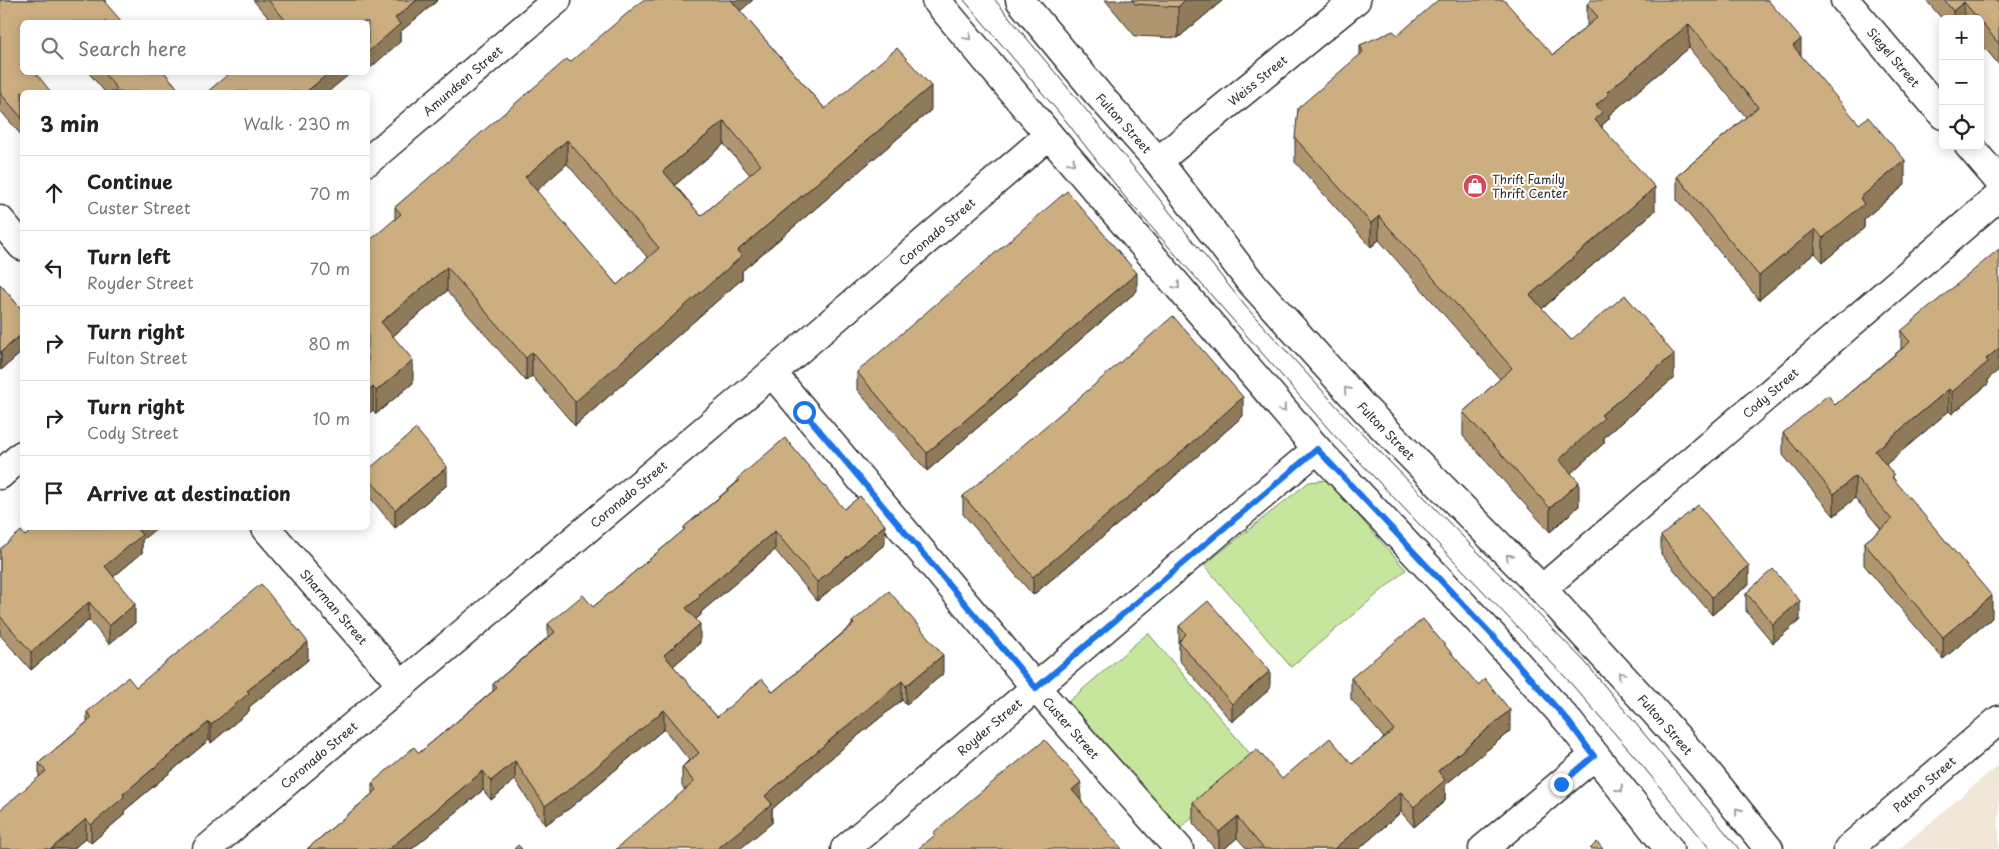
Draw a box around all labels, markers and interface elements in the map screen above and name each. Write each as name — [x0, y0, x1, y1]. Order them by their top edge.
map controls — [1939, 15, 1984, 150]
button: + — [1939, 15, 1984, 60]
search box — [20, 20, 370, 75]
street label: Siegel Street — [1863, 23, 1924, 91]
one-way arrow — [962, 32, 971, 41]
icon: search — [38, 34, 66, 62]
text: Search here — [78, 34, 187, 62]
street label: Amundsen Street — [419, 41, 506, 120]
street label: Weiss Street — [1224, 51, 1291, 110]
button: − — [1939, 60, 1984, 105]
street label: Fulton Street — [1092, 89, 1156, 157]
button: locate — [1939, 105, 1984, 150]
text: 3 min — [40, 107, 99, 139]
text: Walk · 230 m — [243, 111, 350, 135]
one-way arrow — [1066, 157, 1075, 166]
text: Continue — [87, 167, 173, 195]
place label: Thrift Family Thrift Center — [1492, 170, 1568, 202]
shop icon: Thrift Family Thrift Center — [1462, 173, 1488, 199]
icon: ahead — [40, 179, 68, 207]
text: 70 m — [310, 181, 350, 205]
street label: Coronado Street — [895, 193, 979, 269]
text: Custer Street — [87, 195, 190, 219]
text: Turn left — [87, 242, 171, 270]
icon: left — [40, 254, 68, 282]
text: 70 m — [310, 256, 350, 280]
text: Royder Street — [87, 270, 194, 294]
one-way arrow — [1172, 280, 1181, 289]
text: Turn right — [87, 317, 185, 345]
icon: right — [40, 329, 68, 357]
text: 80 m — [308, 331, 350, 355]
text: Fulton Street — [87, 345, 187, 369]
street label: Cody Street — [1738, 363, 1802, 422]
one-way arrow — [1344, 386, 1353, 395]
text: Turn right — [87, 392, 185, 420]
street label: Fulton Street — [1354, 398, 1419, 464]
route start — [793, 401, 816, 424]
icon: right — [40, 404, 68, 432]
one-way arrow — [1277, 404, 1286, 413]
text: 10 m — [313, 406, 350, 430]
text: Cody Street — [87, 420, 179, 444]
street label: Coronado Street — [586, 456, 671, 532]
icon: arrive — [40, 479, 68, 507]
text: Arrive at destination — [87, 479, 291, 507]
one-way arrow — [1506, 553, 1515, 562]
street label: Sharman Street — [296, 565, 372, 648]
one-way arrow — [1618, 671, 1627, 680]
street label: Fulton Street — [1634, 690, 1697, 759]
street label: Custer Street — [1039, 693, 1104, 763]
street label: Royder Street — [953, 694, 1026, 760]
street label: Coronado Street — [276, 717, 361, 793]
street label: Patton Street — [1889, 752, 1959, 816]
route end — [1550, 773, 1573, 796]
one-way arrow — [1615, 783, 1624, 792]
one-way arrow — [1736, 808, 1744, 817]

